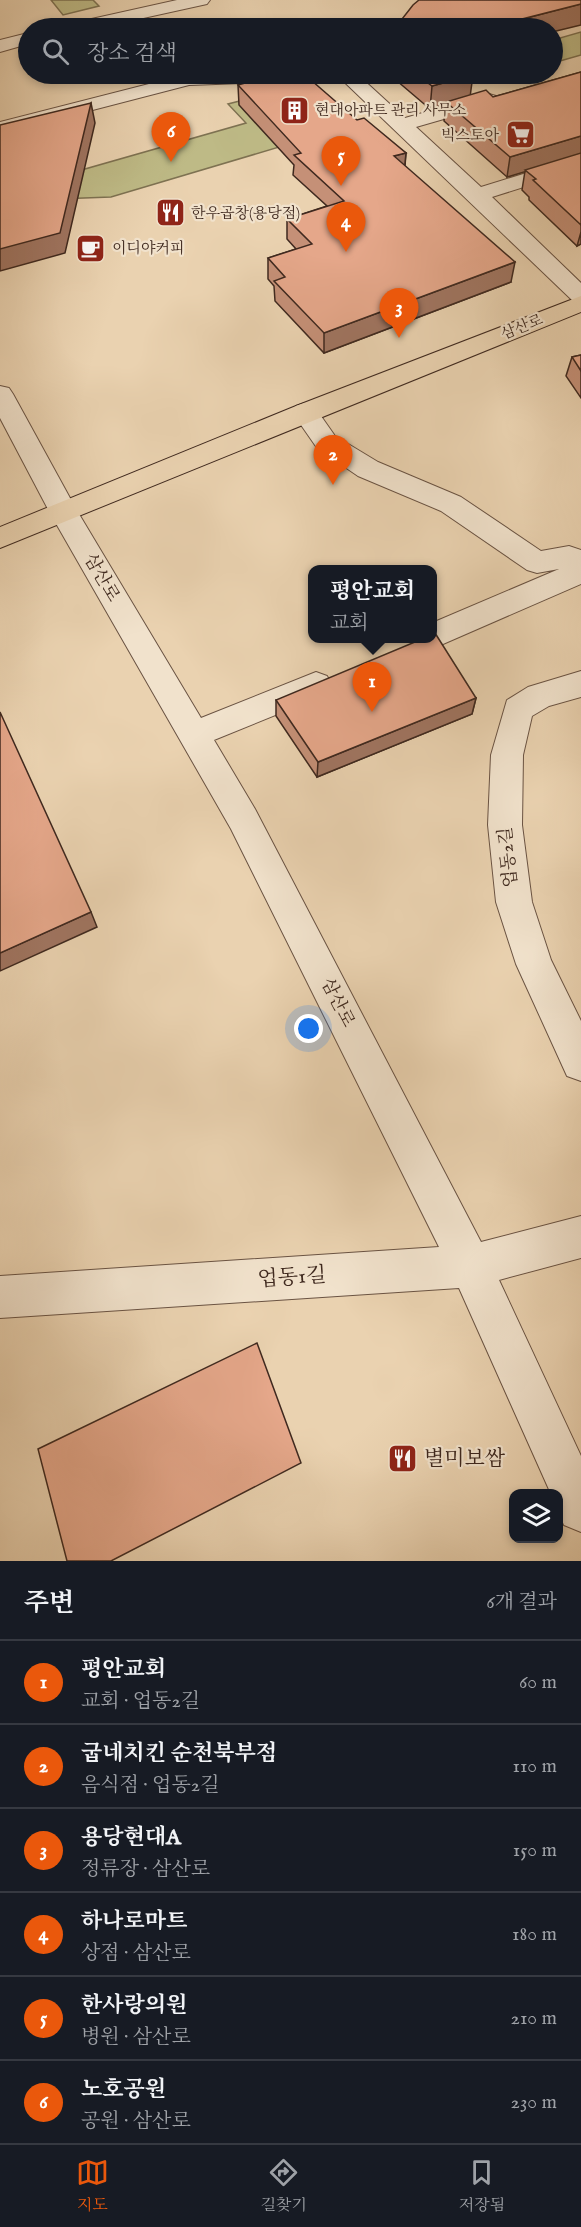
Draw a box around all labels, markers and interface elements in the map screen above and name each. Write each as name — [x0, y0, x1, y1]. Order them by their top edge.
search box — [18, 18, 563, 84]
icon: search — [39, 35, 72, 68]
text: 장소 검색 — [87, 40, 177, 68]
building icon: 현대아파트 관리 사무소 — [278, 94, 310, 126]
place label: 현대아파트 관리 사무소 — [315, 101, 467, 120]
pin: 6 — [152, 112, 190, 162]
supermarket icon: 빅스토아 — [504, 119, 536, 151]
place label: 빅스토아 — [441, 126, 500, 145]
pin: 5 — [322, 136, 360, 186]
restaurant icon: 한우곱창(용당점) — [154, 197, 186, 229]
pin: 4 — [326, 202, 366, 252]
place label: 한우곱창(용당점) — [191, 204, 300, 223]
cafe icon: 이디야커피 — [75, 232, 107, 264]
place label: 이디야커피 — [112, 239, 184, 258]
pin: 3 — [380, 288, 418, 338]
street label: 삼산로 — [498, 310, 546, 344]
pin: 2 — [314, 436, 352, 485]
street label: 삼산로 — [78, 550, 124, 606]
popup — [308, 565, 437, 643]
text: 평안교회 — [330, 578, 415, 606]
text: 교회 — [330, 611, 369, 636]
pin: 1 — [352, 662, 392, 712]
street label: 업동2길 — [494, 826, 524, 888]
street label: 삼산로 — [315, 975, 359, 1031]
your location — [294, 1014, 323, 1043]
street label: 업동1길 — [257, 1262, 327, 1294]
restaurant icon: 별미보쌈 — [387, 1443, 419, 1475]
place label: 별미보쌈 — [424, 1446, 506, 1473]
map controls — [509, 1489, 563, 1543]
button: layers — [509, 1489, 563, 1543]
text: 주변 — [24, 1587, 74, 1620]
text: 6개 결과 — [486, 1590, 557, 1615]
text: 평안교회 — [81, 1656, 166, 1684]
text: 1 — [40, 1670, 47, 1695]
text: 60 m — [519, 1670, 557, 1695]
text: 교회 · 업동2길 — [81, 1689, 200, 1714]
text: 굽네치킨 순천북부점 — [81, 1740, 277, 1768]
text: 2 — [39, 1754, 48, 1779]
text: 110 m — [513, 1754, 557, 1779]
text: 음식점 · 업동2길 — [81, 1773, 219, 1798]
text: 용당현대A — [81, 1824, 181, 1852]
text: 3 — [40, 1838, 47, 1863]
text: 150 m — [513, 1838, 557, 1863]
text: 정류장 · 삼산로 — [81, 1857, 210, 1882]
text: 하나로마트 — [81, 1908, 187, 1936]
text: 4 — [39, 1922, 48, 1947]
text: 180 m — [512, 1922, 557, 1947]
text: 상점 · 삼산로 — [81, 1941, 191, 1966]
text: 한사랑의원 — [81, 1992, 187, 2020]
text: 5 — [40, 2006, 47, 2031]
text: 210 m — [511, 2006, 557, 2031]
text: 병원 · 삼산로 — [81, 2025, 191, 2050]
text: 노호공원 — [81, 2076, 166, 2104]
text: 6 — [39, 2090, 48, 2115]
text: 230 m — [511, 2090, 557, 2115]
text: 공원 · 삼산로 — [81, 2109, 191, 2134]
tab: 지도 — [76, 2156, 109, 2216]
tab: 길찾기 — [261, 2156, 307, 2216]
tab: 저장됨 — [459, 2156, 505, 2216]

